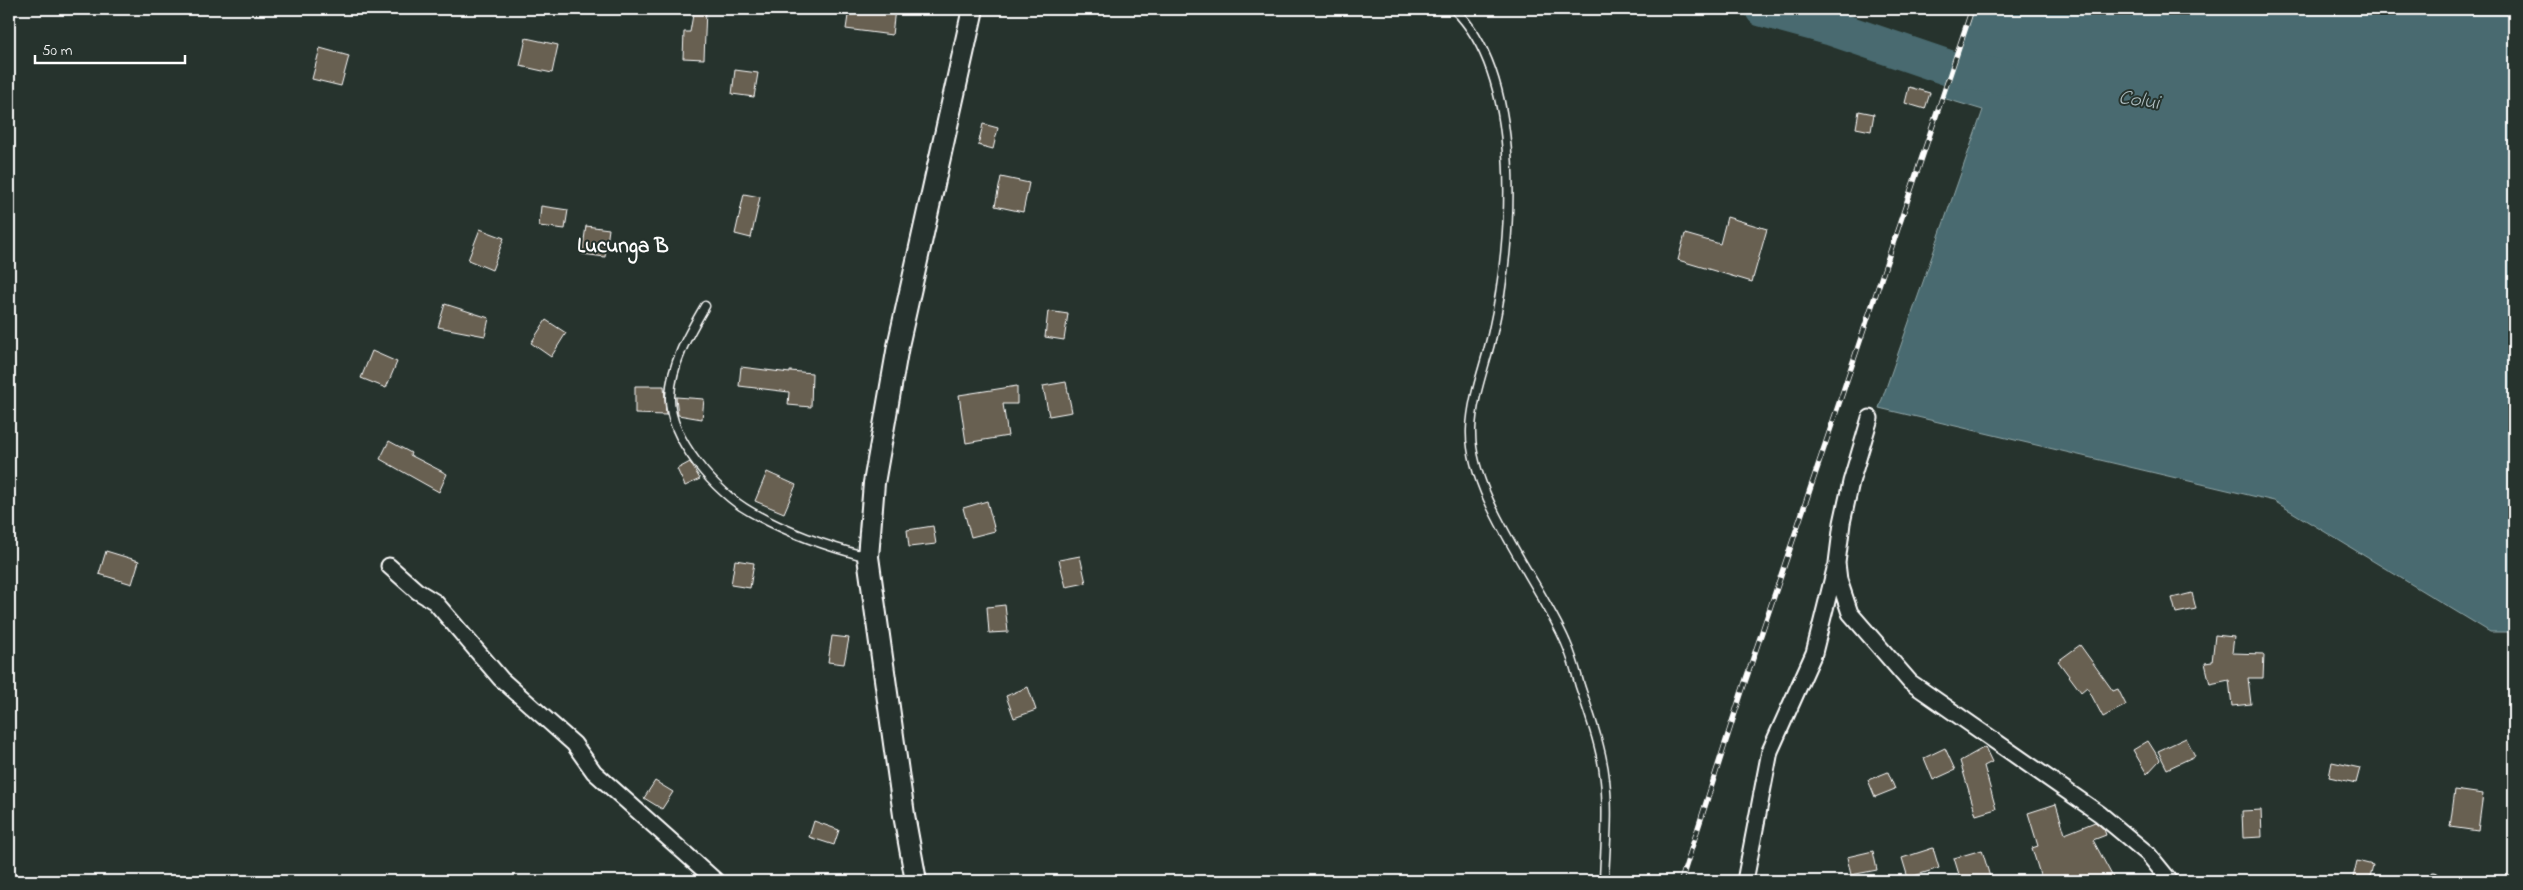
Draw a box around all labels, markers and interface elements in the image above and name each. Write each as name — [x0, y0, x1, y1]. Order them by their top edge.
scale bar — [35, 32, 185, 64]
text: 50 m — [42, 40, 73, 62]
water label: Colui — [2116, 83, 2164, 119]
district label: Lucunga B — [577, 232, 669, 264]

